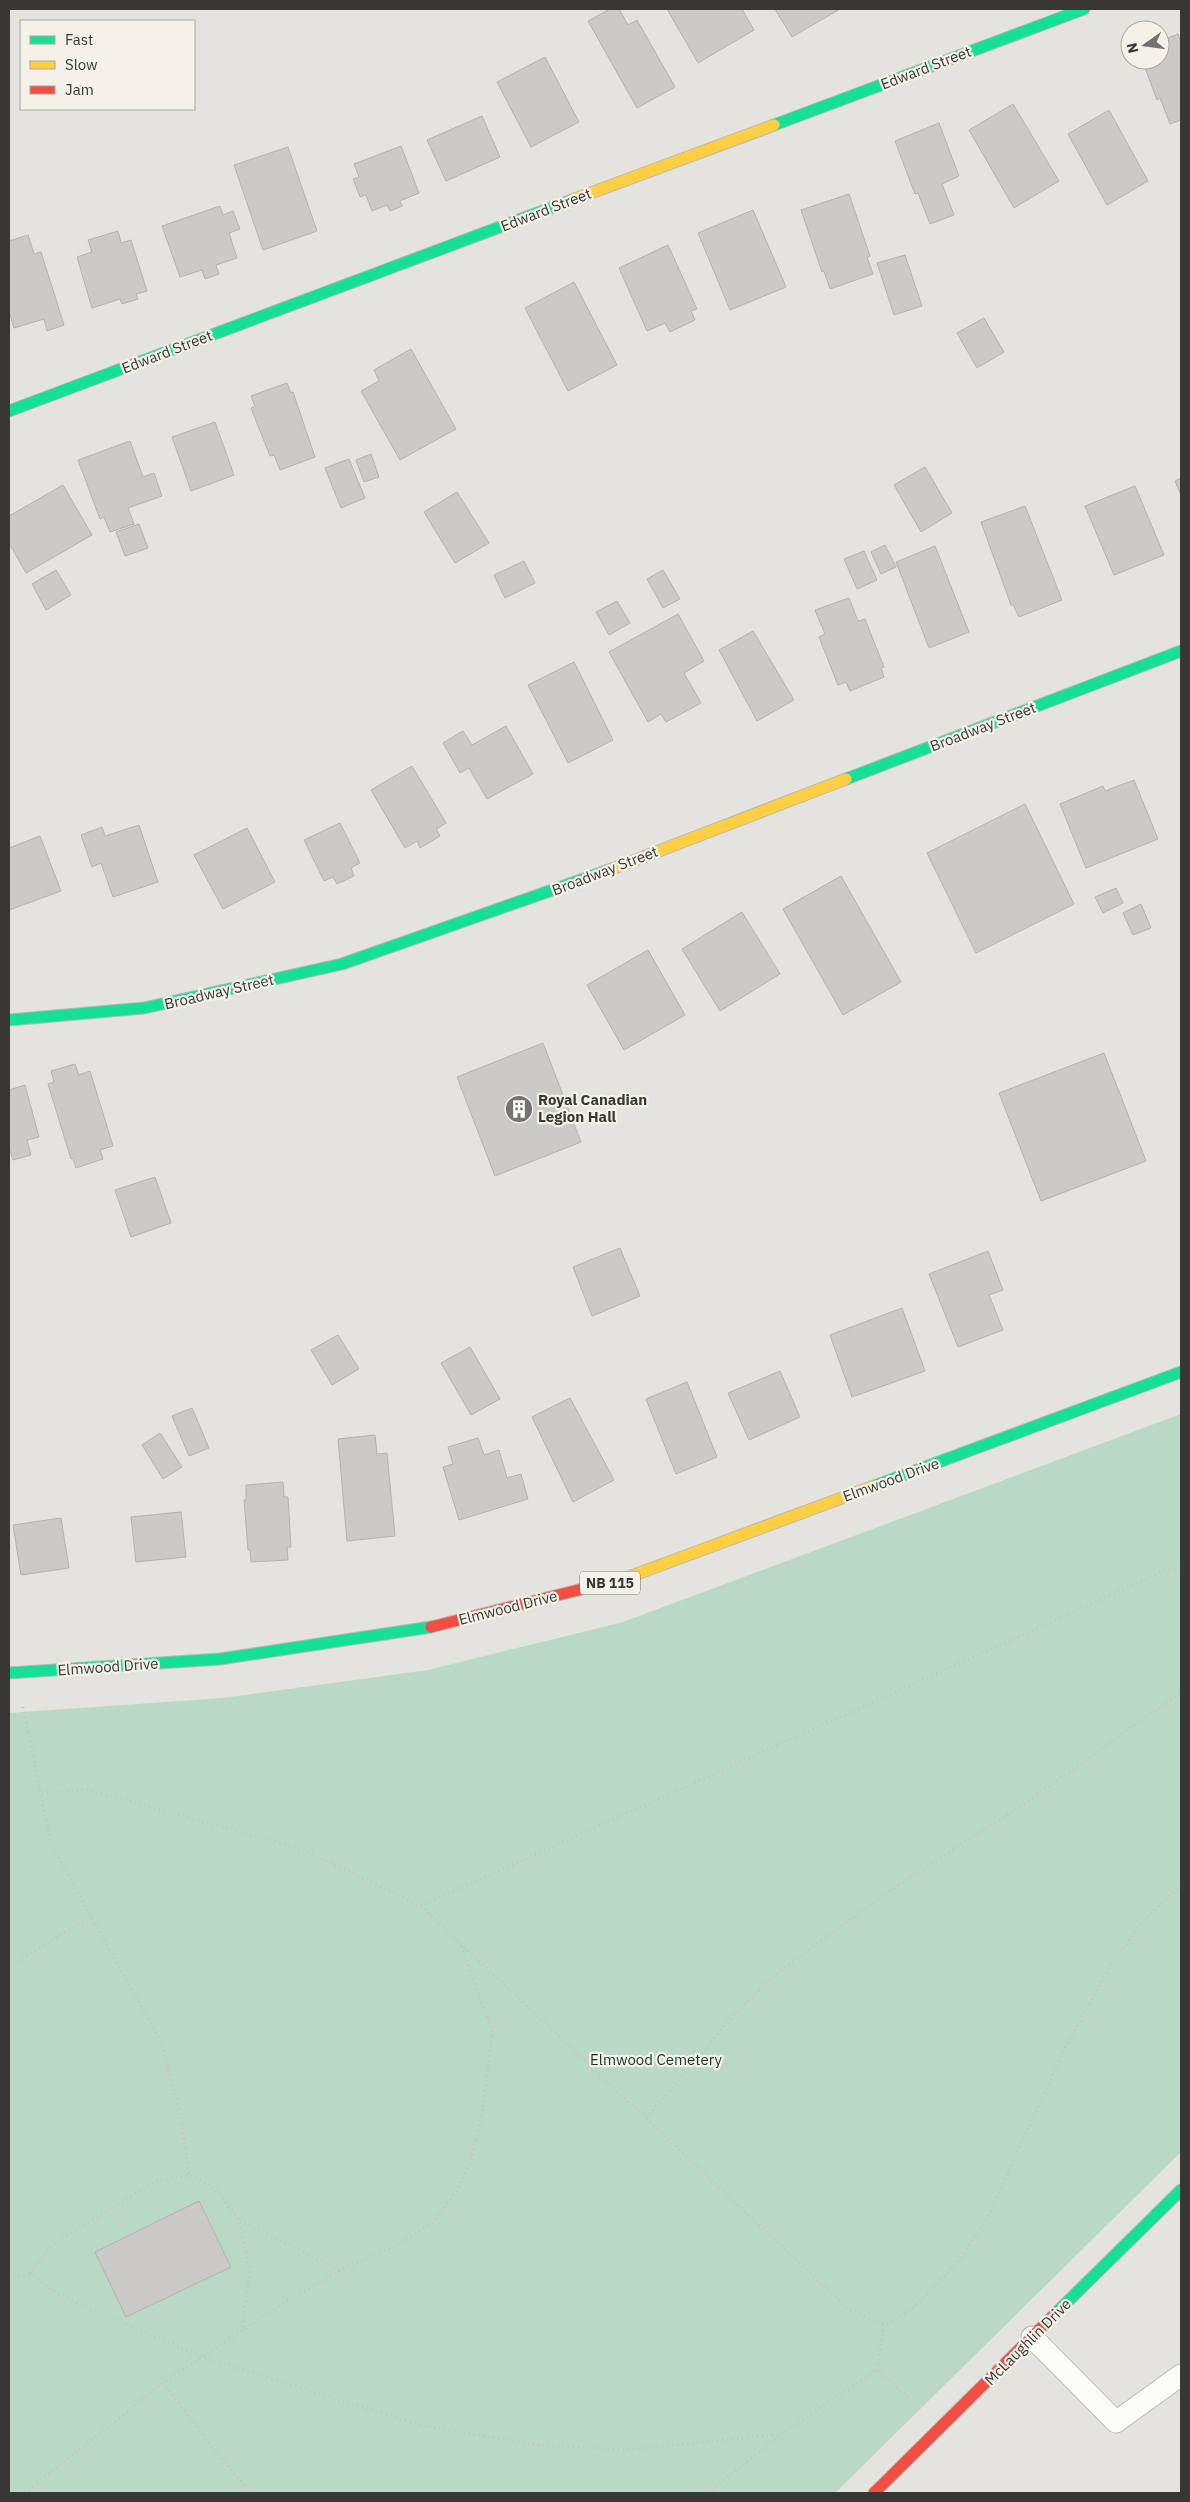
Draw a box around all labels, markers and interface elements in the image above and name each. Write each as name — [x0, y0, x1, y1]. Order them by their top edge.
legend — [20, 20, 195, 110]
north arrow — [1120, 20, 1170, 70]
text: Fast — [65, 30, 93, 49]
text: N — [1122, 41, 1142, 55]
street label: Edward Street — [878, 42, 974, 94]
text: Slow — [65, 55, 98, 74]
text: Jam — [65, 80, 94, 99]
street label: Edward Street — [498, 184, 594, 236]
street label: Edward Street — [119, 326, 215, 378]
street label: Broadway Street — [927, 698, 1038, 755]
street label: Broadway Street — [549, 842, 660, 899]
street label: Broadway Street — [162, 970, 276, 1013]
place label: Royal Canadian Legion Hall — [538, 1090, 647, 1126]
building icon: Royal Canadian Legion Hall — [504, 1094, 534, 1124]
street label: Elmwood Drive — [840, 1453, 942, 1506]
road number: NB 115 — [580, 1572, 640, 1595]
street label: Elmwood Drive — [457, 1586, 559, 1629]
street label: Elmwood Drive — [57, 1653, 159, 1680]
park label: Elmwood Cemetery — [590, 2050, 722, 2069]
street label: McLaughlin Drive — [980, 2294, 1075, 2389]

